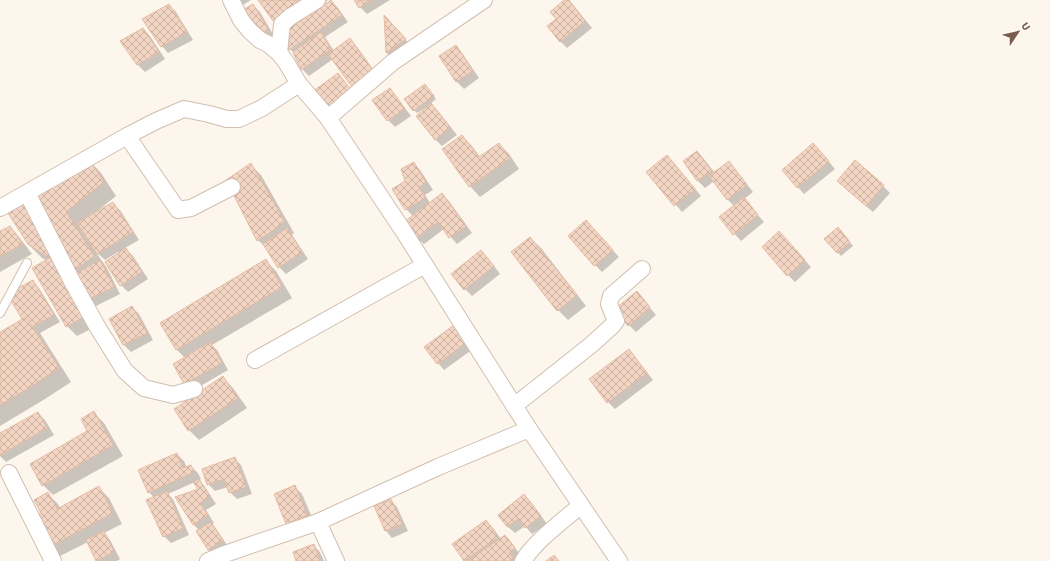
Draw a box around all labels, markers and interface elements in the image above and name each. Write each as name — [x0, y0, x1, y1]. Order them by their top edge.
north arrow — [998, 12, 1038, 52]
text: U — [1018, 19, 1034, 34]

